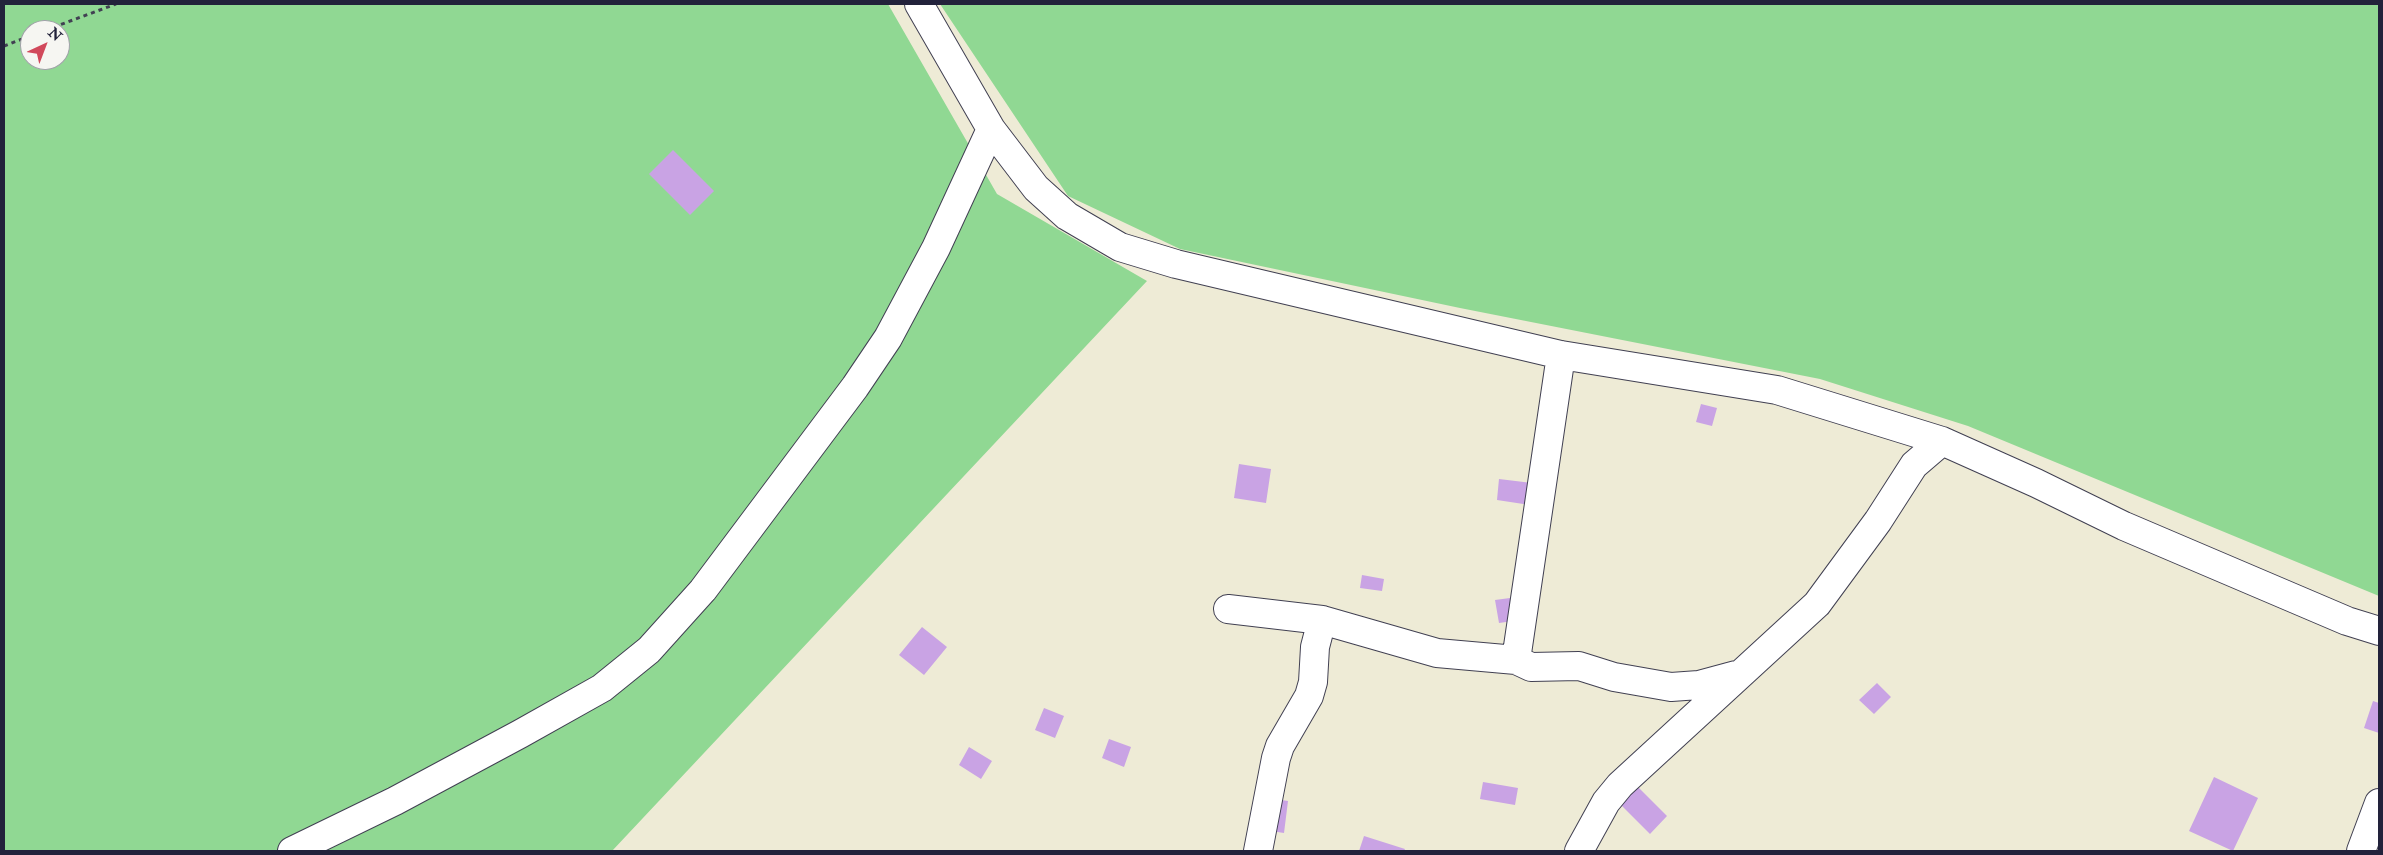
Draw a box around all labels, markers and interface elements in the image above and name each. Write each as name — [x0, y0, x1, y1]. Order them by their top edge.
north arrow — [20, 20, 70, 70]
text: N — [44, 24, 65, 45]

